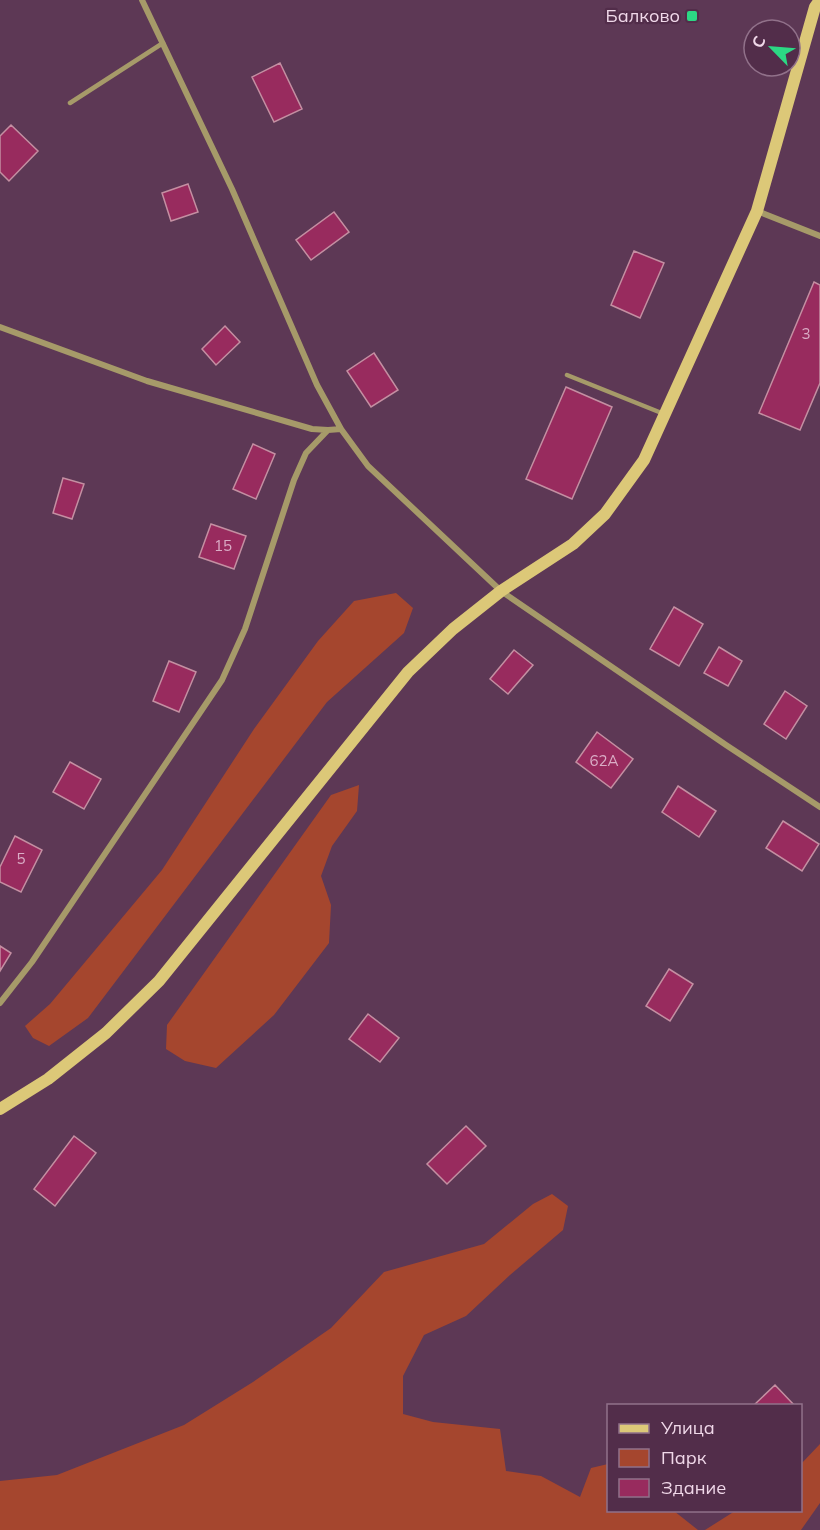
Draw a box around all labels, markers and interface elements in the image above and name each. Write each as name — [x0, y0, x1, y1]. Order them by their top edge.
place label: Балково — [606, 4, 680, 27]
marker: Балково — [685, 9, 699, 23]
north arrow — [742, 18, 802, 78]
text: С — [747, 32, 770, 51]
house number: 3 — [801, 324, 811, 343]
house number: 15 — [214, 536, 232, 555]
house number: 62А — [589, 751, 619, 770]
house number: 5 — [16, 849, 26, 868]
legend — [607, 1404, 802, 1512]
text: Улица — [660, 1416, 715, 1439]
text: Парк — [661, 1446, 707, 1469]
text: Здание — [661, 1476, 726, 1499]

